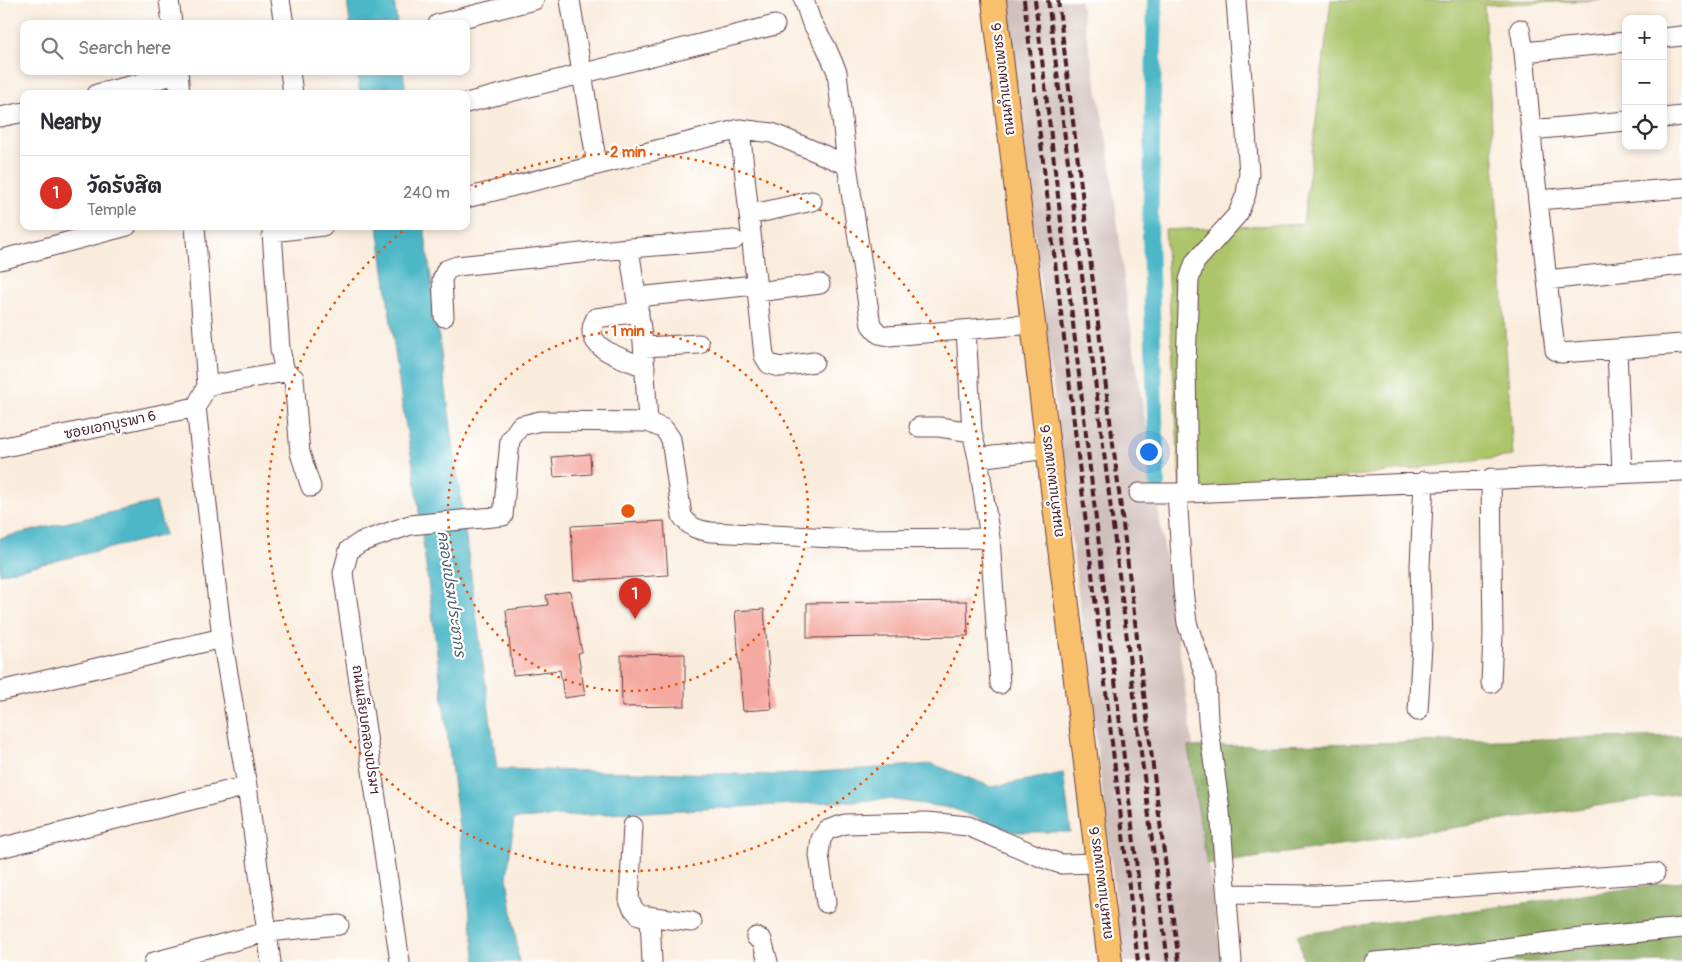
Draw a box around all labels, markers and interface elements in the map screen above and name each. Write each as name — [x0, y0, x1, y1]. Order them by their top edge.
map controls — [1622, 15, 1667, 150]
button: + — [1622, 15, 1667, 60]
search box — [20, 20, 470, 75]
street label: ถนนกำแพงเพชร 6 — [988, 22, 1018, 136]
icon: search — [38, 34, 66, 62]
text: Search here — [78, 36, 171, 60]
button: − — [1622, 60, 1667, 105]
button: locate — [1622, 105, 1667, 150]
text: Nearby — [40, 109, 101, 136]
text: 2 min — [610, 143, 646, 162]
text: วัดรังสิต — [87, 175, 162, 199]
text: 1 — [53, 183, 59, 203]
text: 240 m — [403, 183, 450, 203]
text: Temple — [87, 200, 136, 220]
text: 1 min — [611, 322, 645, 341]
street label: ซอยเอกบูรพา 6 — [63, 407, 158, 444]
street label: ถนนกำแพงเพชร 6 — [1037, 424, 1067, 538]
your location — [1136, 439, 1162, 465]
centre of rings — [619, 502, 637, 520]
water label: คลองเปรมประชากร — [433, 530, 470, 660]
pin: 1 — [619, 578, 651, 619]
street label: ถนนเลียบคลองเปรมฯ — [348, 664, 384, 796]
street label: ถนนกำแพงเพชร 6 — [1086, 826, 1116, 940]

